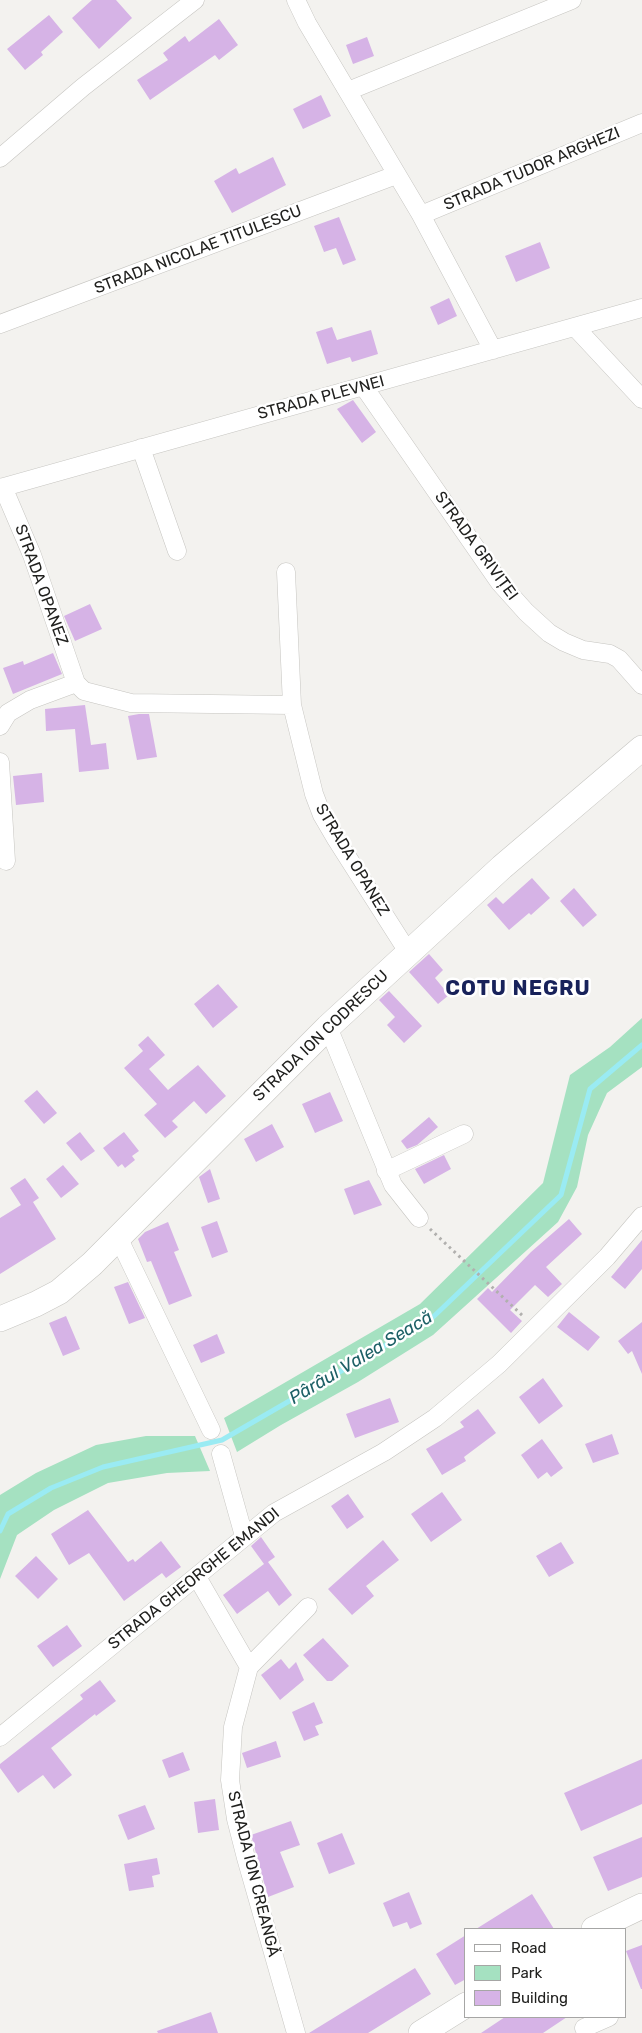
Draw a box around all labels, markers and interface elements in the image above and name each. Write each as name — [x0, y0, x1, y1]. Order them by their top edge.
street label: STRADA TUDOR ARGHEZI — [441, 123, 623, 215]
street label: STRADA NICOLAE TITULESCU — [92, 201, 304, 299]
street label: STRADA PLEVNEI — [256, 372, 386, 424]
street label: STRADA GRIVIȚEI — [430, 488, 522, 604]
street label: STRADA OPANEZ — [10, 522, 72, 648]
street label: STRADA OPANEZ — [311, 800, 393, 920]
street label: STRADA ION CODRESCU — [249, 966, 393, 1106]
district label: COTU NEGRU — [444, 976, 592, 1002]
water label: Pârâul Valea Seacă — [285, 1307, 437, 1409]
street label: STRADA GHEORGHE EMANDI — [105, 1504, 283, 1654]
street label: STRADA ION CREANGĂ — [223, 1789, 283, 1959]
legend — [464, 1928, 627, 2018]
text: Road — [511, 1939, 547, 1957]
text: Park — [511, 1964, 542, 1982]
text: Building — [511, 1989, 568, 2007]

